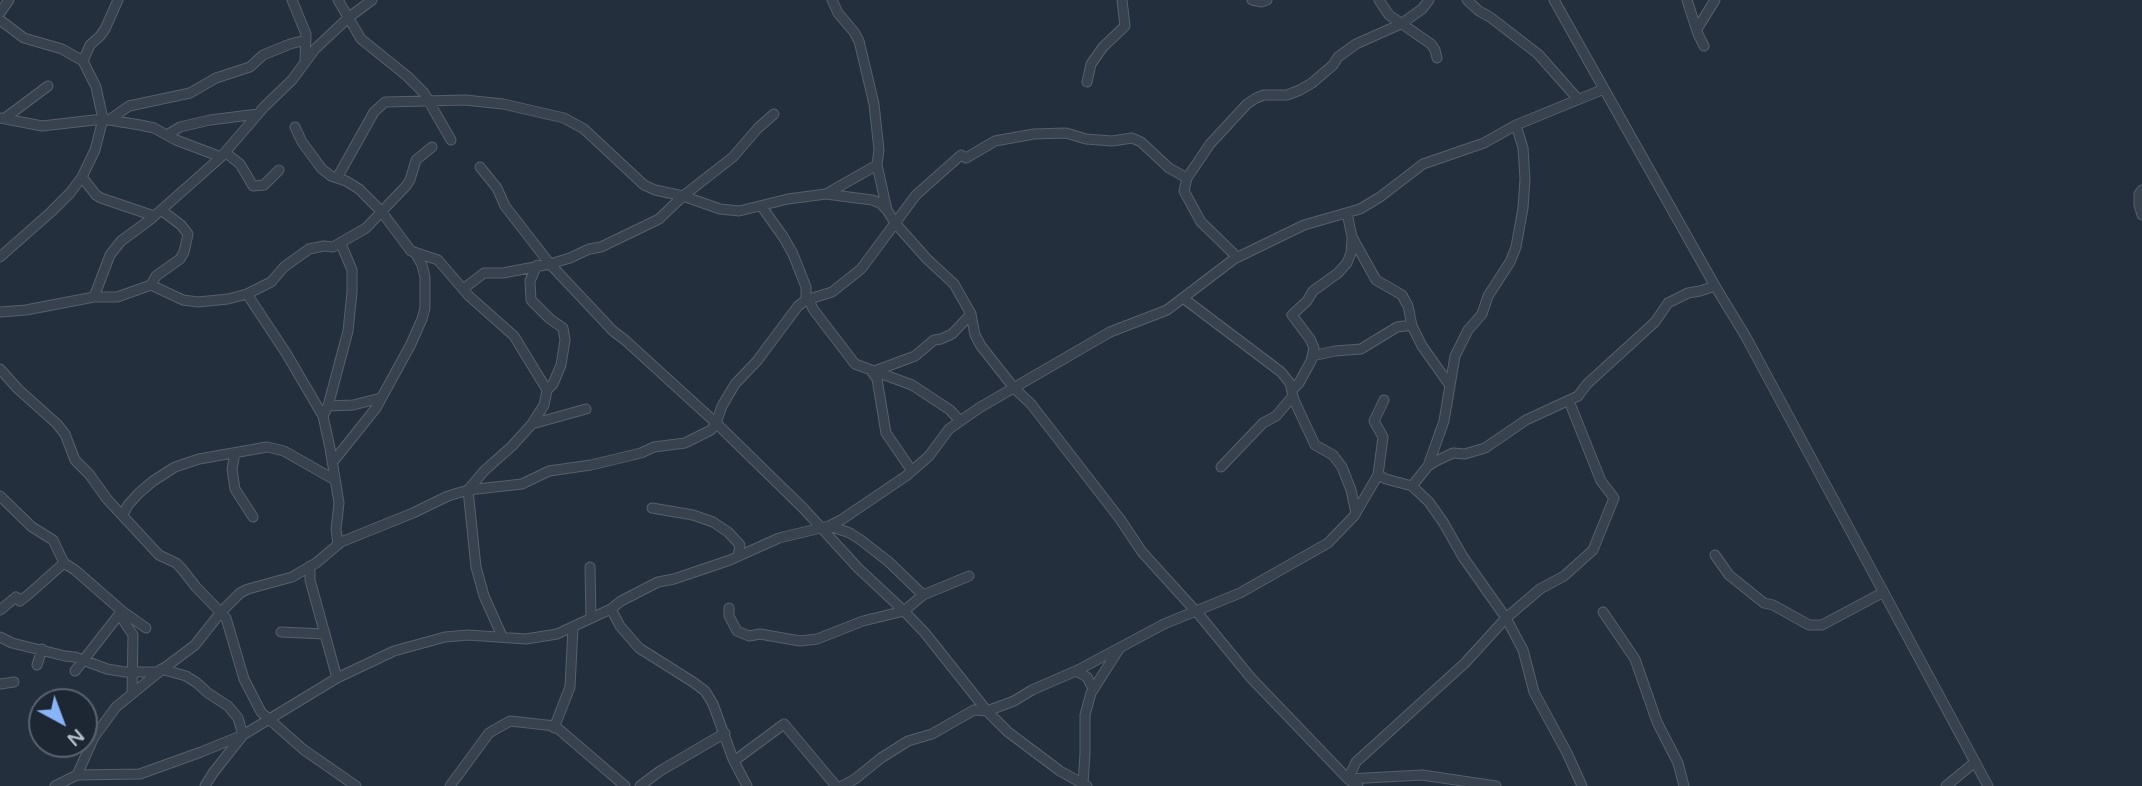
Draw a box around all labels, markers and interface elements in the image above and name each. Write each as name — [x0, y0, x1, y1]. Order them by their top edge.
north arrow — [28, 688, 98, 758]
text: N — [62, 724, 88, 751]

